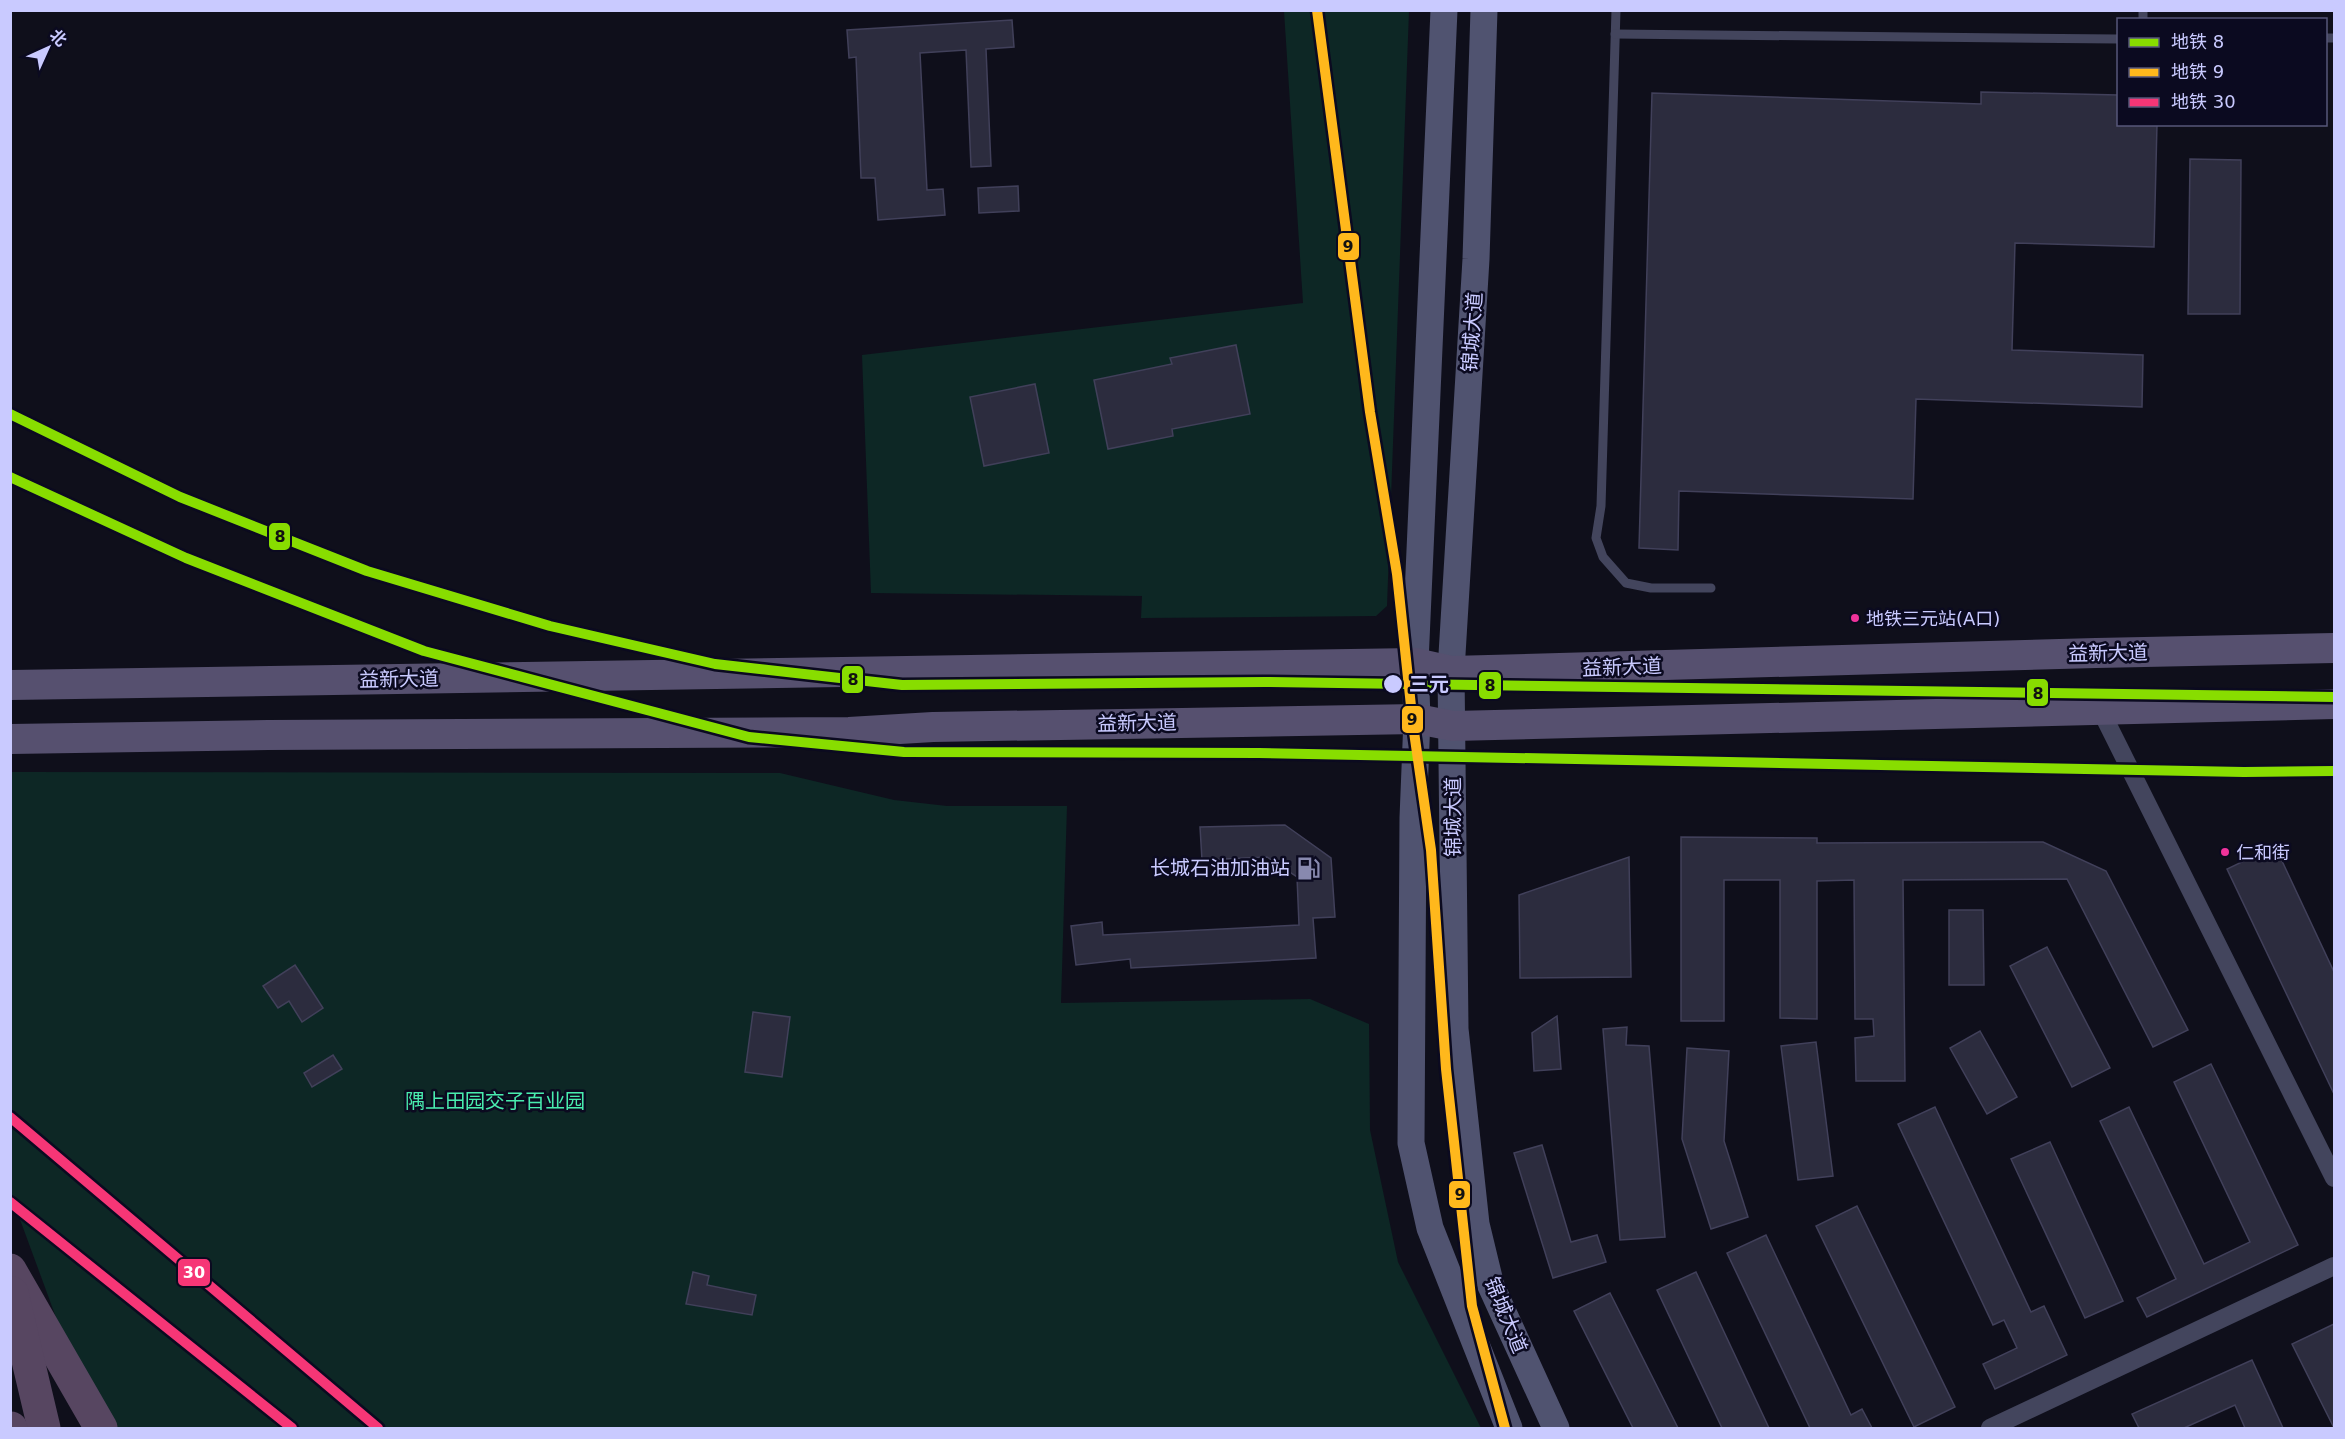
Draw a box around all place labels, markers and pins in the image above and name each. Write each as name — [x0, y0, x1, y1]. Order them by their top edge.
place label: 地铁三元站(A口) — [1866, 608, 2000, 629]
marker: 地铁三元站(A口) — [1849, 612, 1861, 624]
place label: 三元 — [1409, 672, 1449, 696]
marker: 三元 — [1382, 673, 1404, 695]
place label: 仁和街 — [2236, 842, 2290, 863]
marker: 仁和街 — [2219, 846, 2231, 858]
fuel station icon: 长城石油加油站 — [1295, 855, 1321, 881]
place label: 长城石油加油站 — [1150, 856, 1290, 880]

